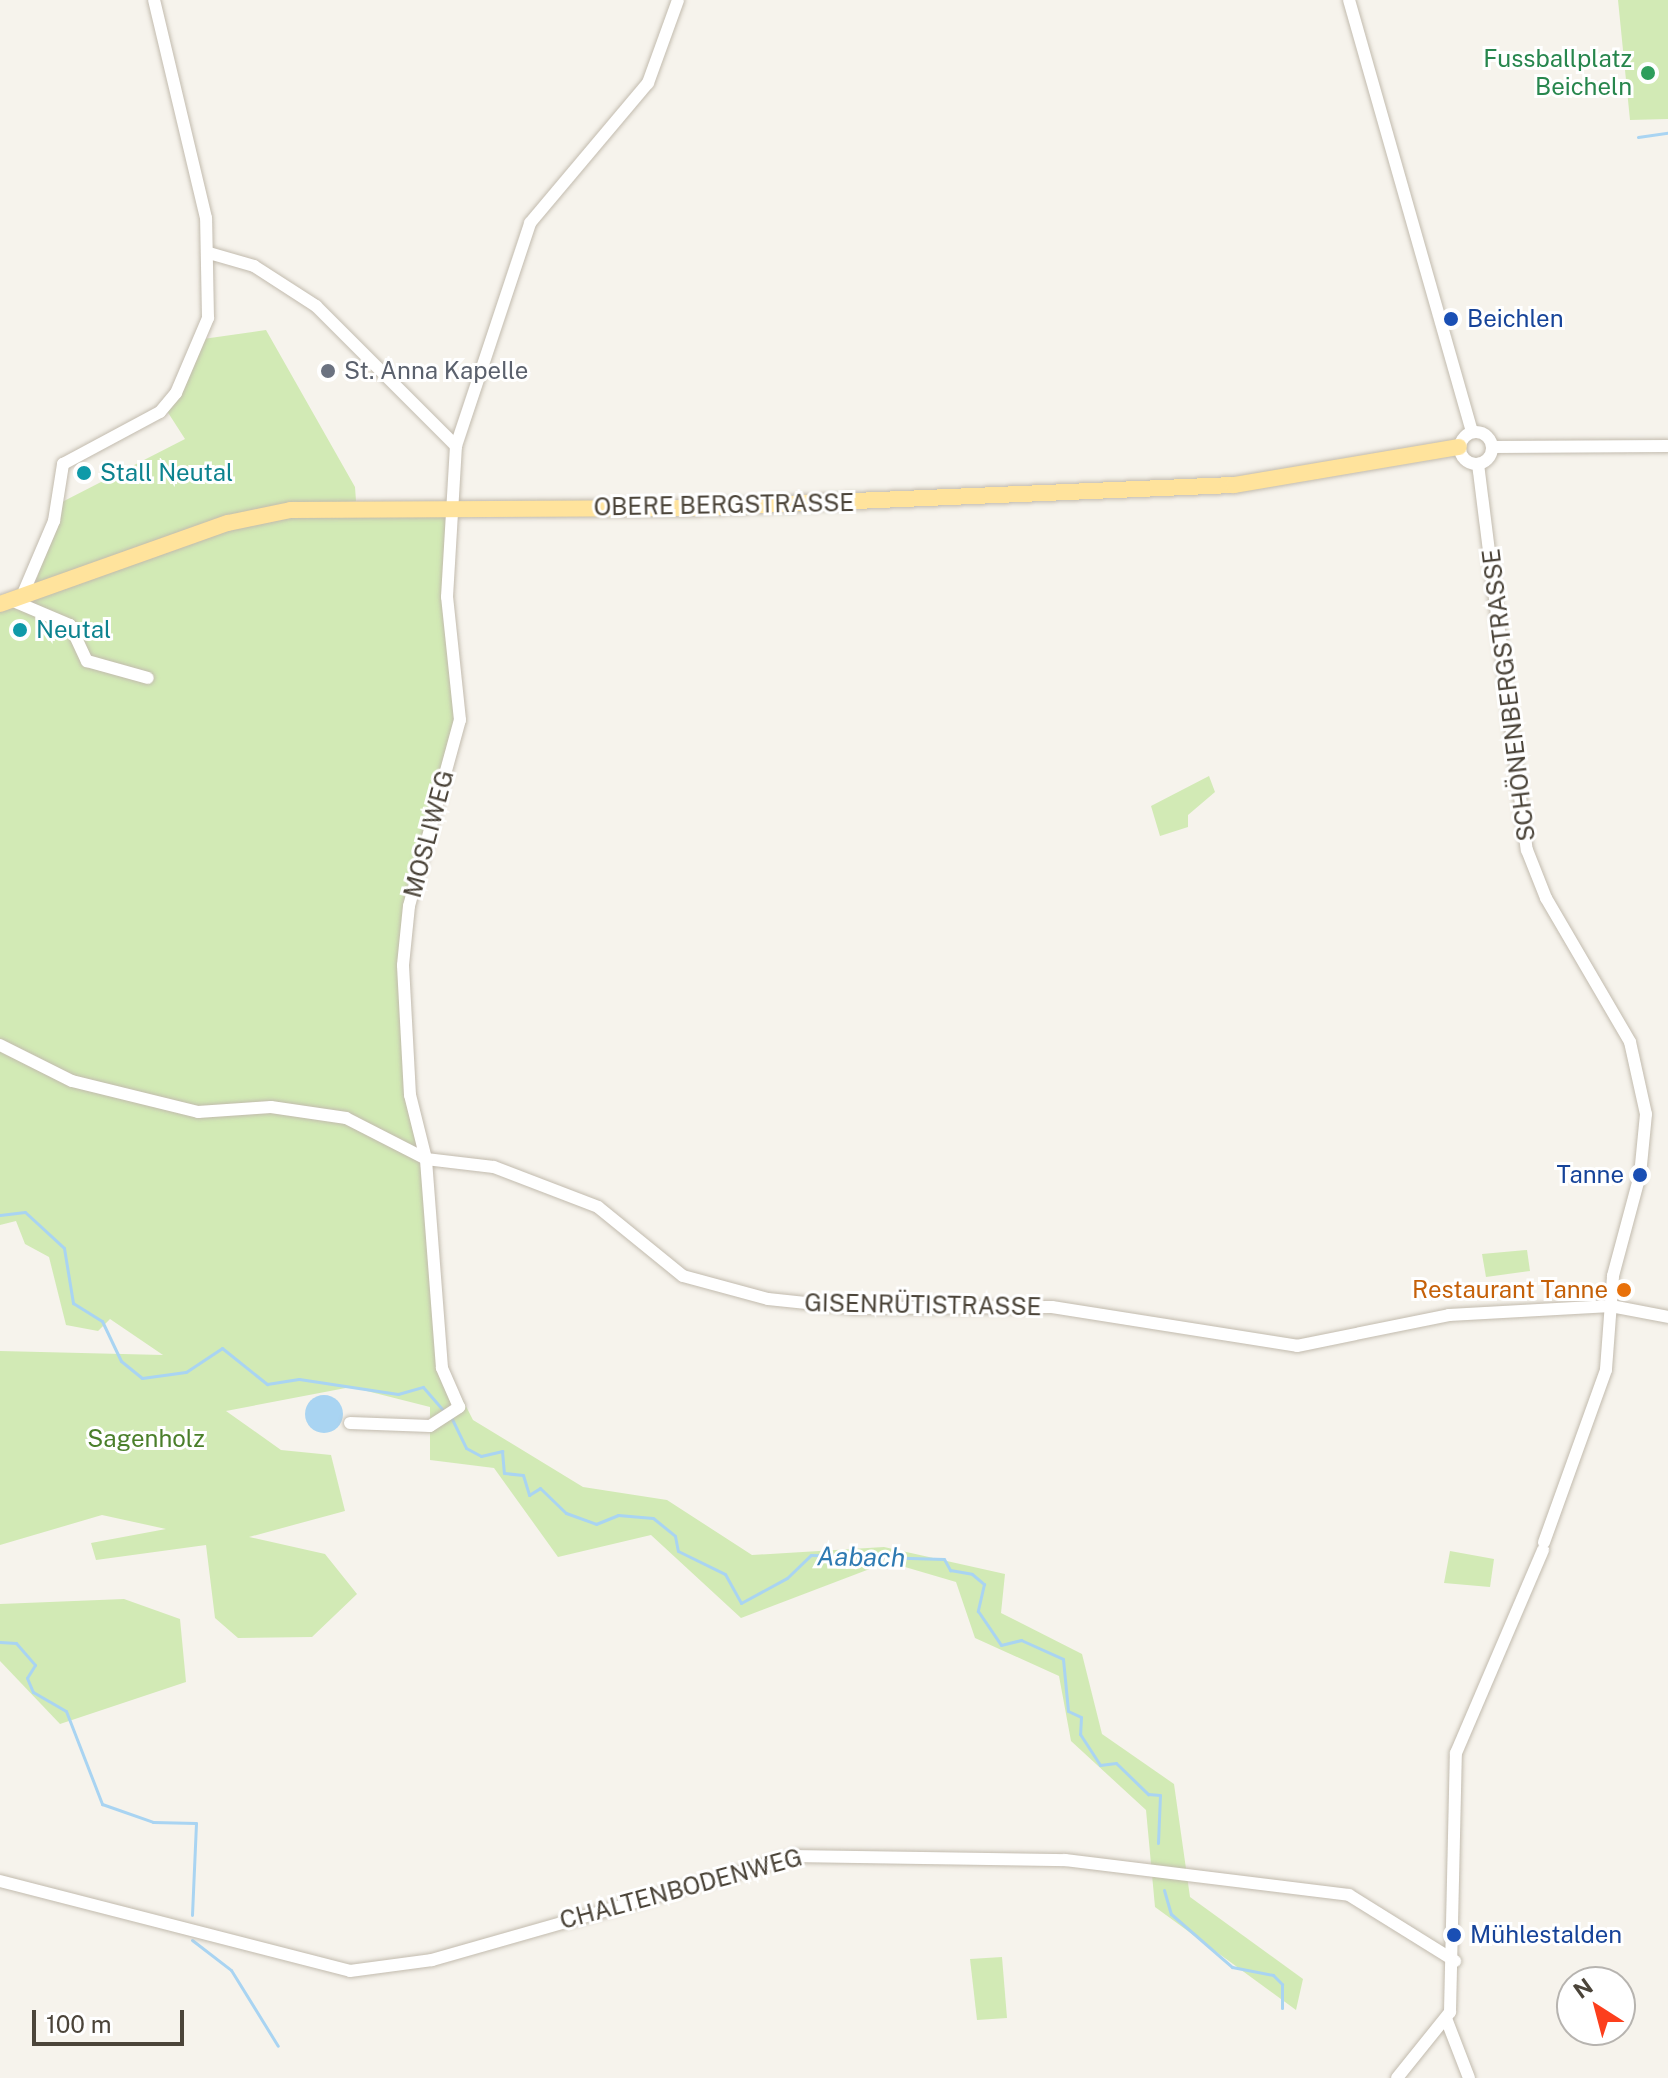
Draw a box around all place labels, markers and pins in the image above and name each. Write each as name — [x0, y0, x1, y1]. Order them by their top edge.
place label: Fussballplatz Beicheln — [1483, 45, 1632, 101]
marker: Fussballplatz Beicheln — [1639, 64, 1657, 82]
place label: Beichlen — [1467, 305, 1564, 333]
marker: Beichlen — [1442, 310, 1460, 328]
place label: St. Anna Kapelle — [344, 357, 528, 385]
marker: St. Anna Kapelle — [319, 362, 337, 380]
place label: Stall Neutal — [100, 459, 233, 487]
marker: Stall Neutal — [75, 464, 93, 482]
place label: Neutal — [36, 616, 111, 644]
marker: Neutal — [11, 621, 29, 639]
place label: Tanne — [1557, 1161, 1624, 1189]
marker: Tanne — [1631, 1166, 1649, 1184]
place label: Restaurant Tanne — [1412, 1276, 1608, 1304]
marker: Restaurant Tanne — [1615, 1281, 1633, 1299]
place label: Mühlestalden — [1470, 1921, 1622, 1949]
marker: Mühlestalden — [1445, 1926, 1463, 1944]

